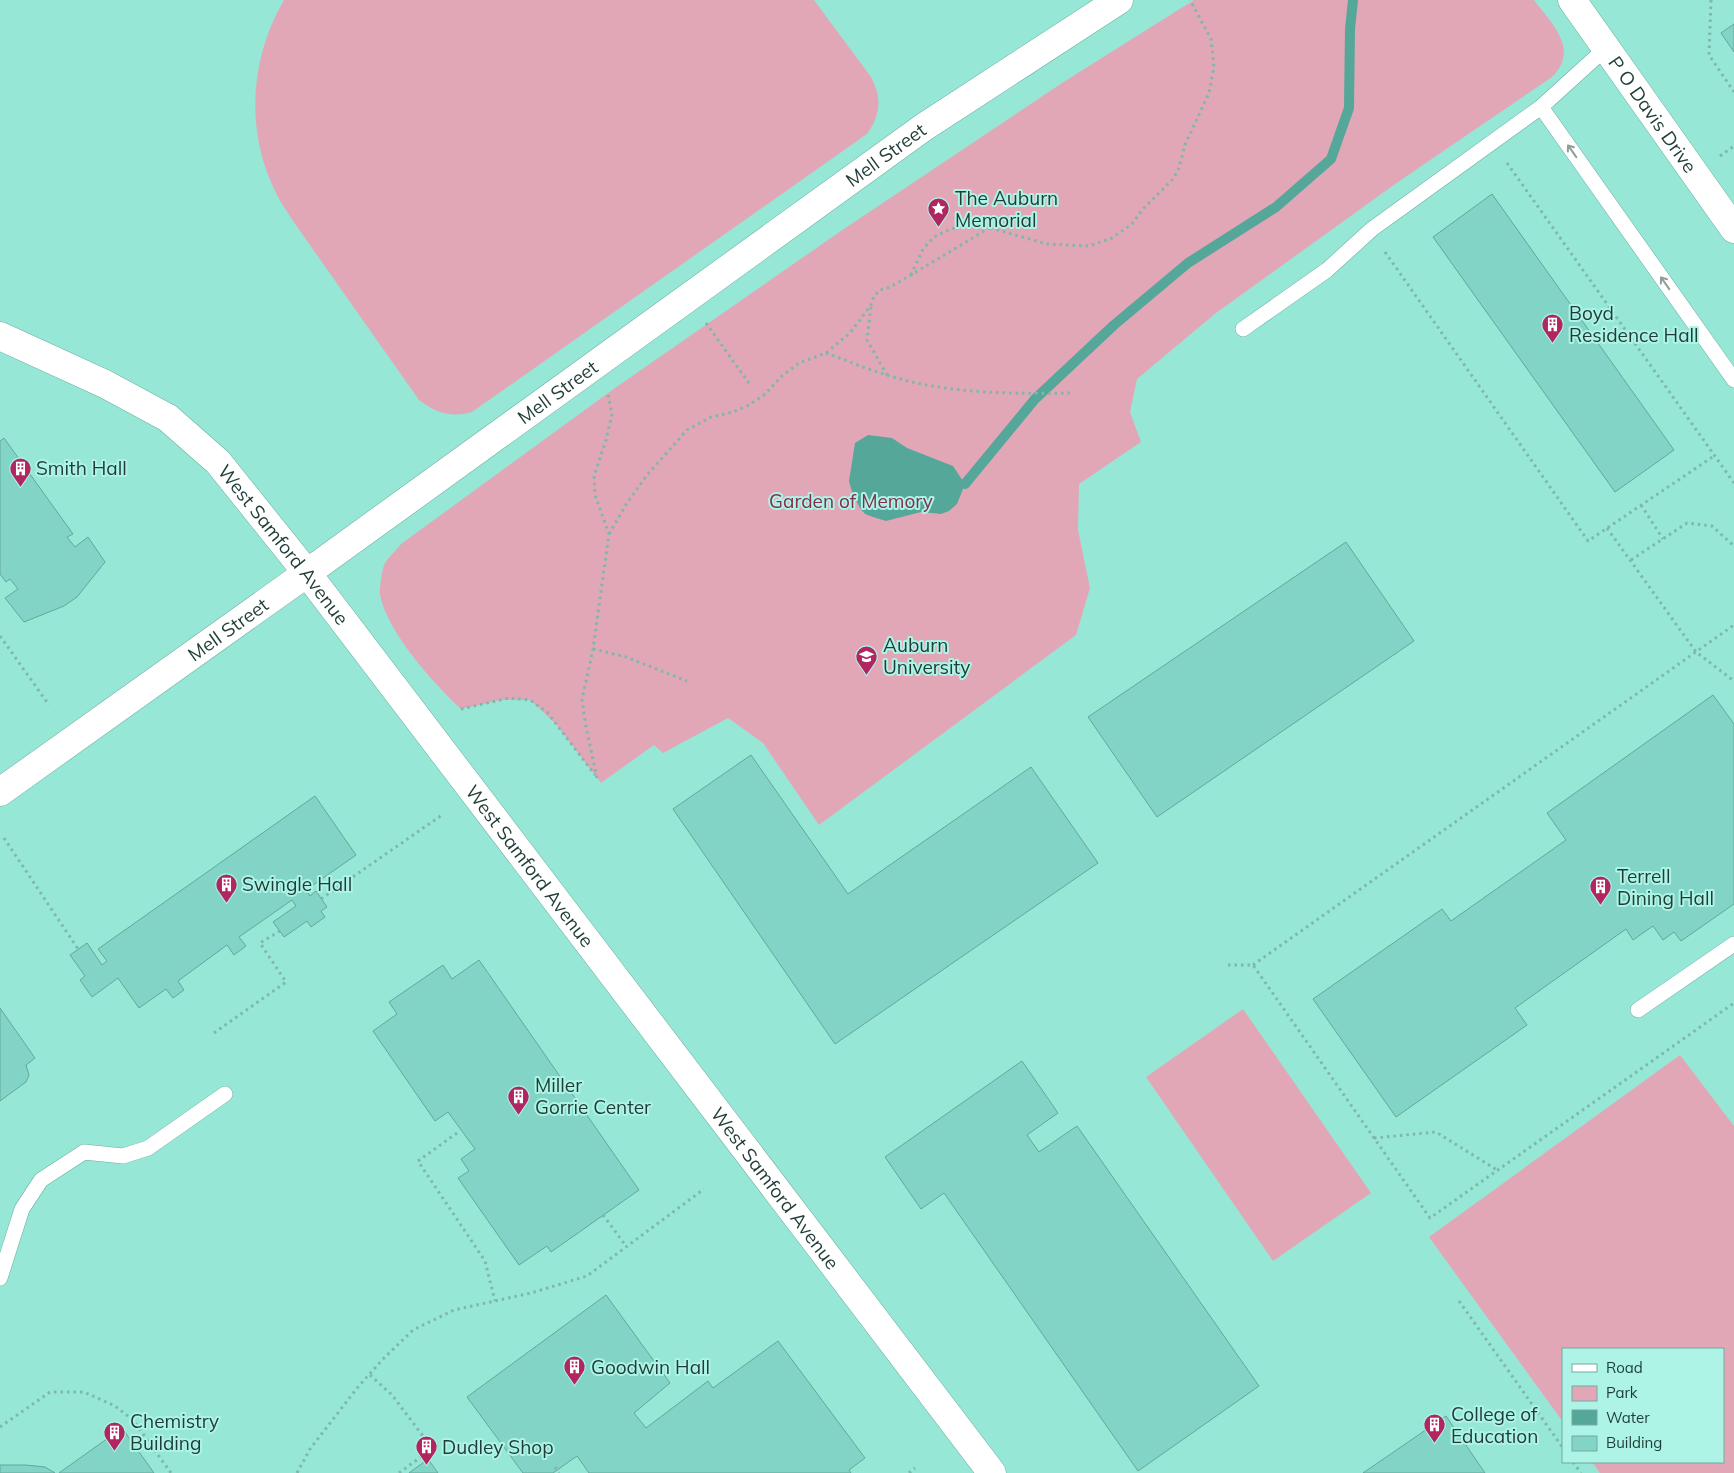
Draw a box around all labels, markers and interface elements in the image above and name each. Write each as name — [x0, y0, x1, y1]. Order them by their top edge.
street label: P O Davis Drive — [1603, 51, 1702, 177]
street label: Mell Street — [841, 117, 931, 192]
one-way arrow — [1566, 145, 1577, 158]
place label: The Auburn Memorial — [955, 186, 1058, 232]
place icon: The Auburn Memorial — [927, 197, 951, 228]
one-way arrow — [1660, 277, 1670, 291]
place label: Boyd Residence Hall — [1569, 301, 1699, 347]
building icon: Boyd Residence Hall — [1541, 312, 1565, 343]
street label: Mell Street — [513, 355, 603, 429]
building icon: Smith Hall — [8, 456, 32, 487]
place label: Smith Hall — [36, 456, 127, 480]
street label: West Samford Avenue — [213, 460, 354, 630]
park label: Garden of Memory — [769, 489, 933, 513]
street label: Mell Street — [183, 592, 273, 666]
place label: Auburn University — [883, 633, 970, 679]
school or university icon: Auburn University — [855, 644, 879, 675]
street label: West Samford Avenue — [461, 780, 599, 952]
place label: Terrell Dining Hall — [1617, 864, 1714, 910]
building icon: Swingle Hall — [214, 872, 238, 903]
place label: Swingle Hall — [242, 872, 352, 896]
building icon: Terrell Dining Hall — [1589, 875, 1613, 906]
place label: Miller Gorrie Center — [535, 1073, 651, 1119]
building icon: Miller Gorrie Center — [507, 1084, 531, 1115]
street label: West Samford Avenue — [706, 1102, 845, 1274]
legend — [1562, 1348, 1724, 1463]
building icon: Goodwin Hall — [563, 1355, 587, 1386]
place label: Goodwin Hall — [591, 1355, 710, 1379]
text: Road — [1606, 1358, 1643, 1377]
text: Park — [1606, 1383, 1638, 1402]
place label: College of Education — [1451, 1402, 1538, 1448]
text: Water — [1606, 1408, 1650, 1427]
place label: Chemistry Building — [130, 1409, 219, 1455]
building icon: College of Education — [1423, 1413, 1447, 1444]
building icon: Chemistry Building — [102, 1420, 126, 1451]
text: Building — [1606, 1433, 1662, 1452]
building icon: Dudley Shop — [414, 1435, 438, 1466]
place label: Dudley Shop — [442, 1435, 554, 1459]

